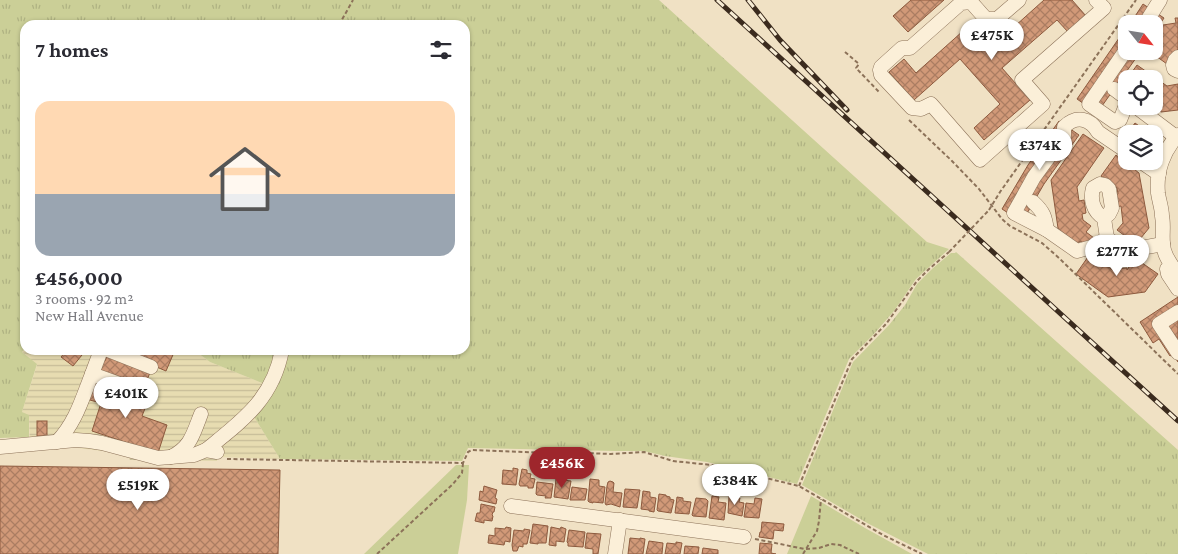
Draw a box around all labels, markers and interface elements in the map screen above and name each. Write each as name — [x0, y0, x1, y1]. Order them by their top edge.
north arrow — [1118, 15, 1162, 60]
map controls — [1118, 15, 1163, 170]
pin: £475K — [957, 18, 1027, 61]
text: £475K — [971, 26, 1013, 43]
icon: filters — [427, 36, 455, 64]
text: 7 homes — [35, 38, 108, 62]
button: locate — [1118, 70, 1163, 115]
button: layers — [1118, 125, 1163, 170]
pin: £374K — [1005, 128, 1075, 171]
icon: home — [200, 134, 290, 224]
text: £374K — [1019, 136, 1061, 153]
pin: £277K — [1082, 234, 1152, 277]
text: £277K — [1096, 242, 1138, 259]
text: £456,000 — [35, 266, 123, 290]
text: 3 rooms · 92 m² — [35, 290, 133, 307]
text: New Hall Avenue — [35, 307, 144, 324]
pin: £401K — [91, 376, 161, 419]
text: £401K — [105, 384, 148, 401]
pin: £456K — [527, 446, 597, 489]
text: £456K — [540, 454, 584, 471]
pin: £384K — [700, 464, 770, 506]
pin: £519K — [103, 468, 173, 511]
text: £384K — [713, 471, 757, 488]
text: £519K — [117, 476, 159, 493]

